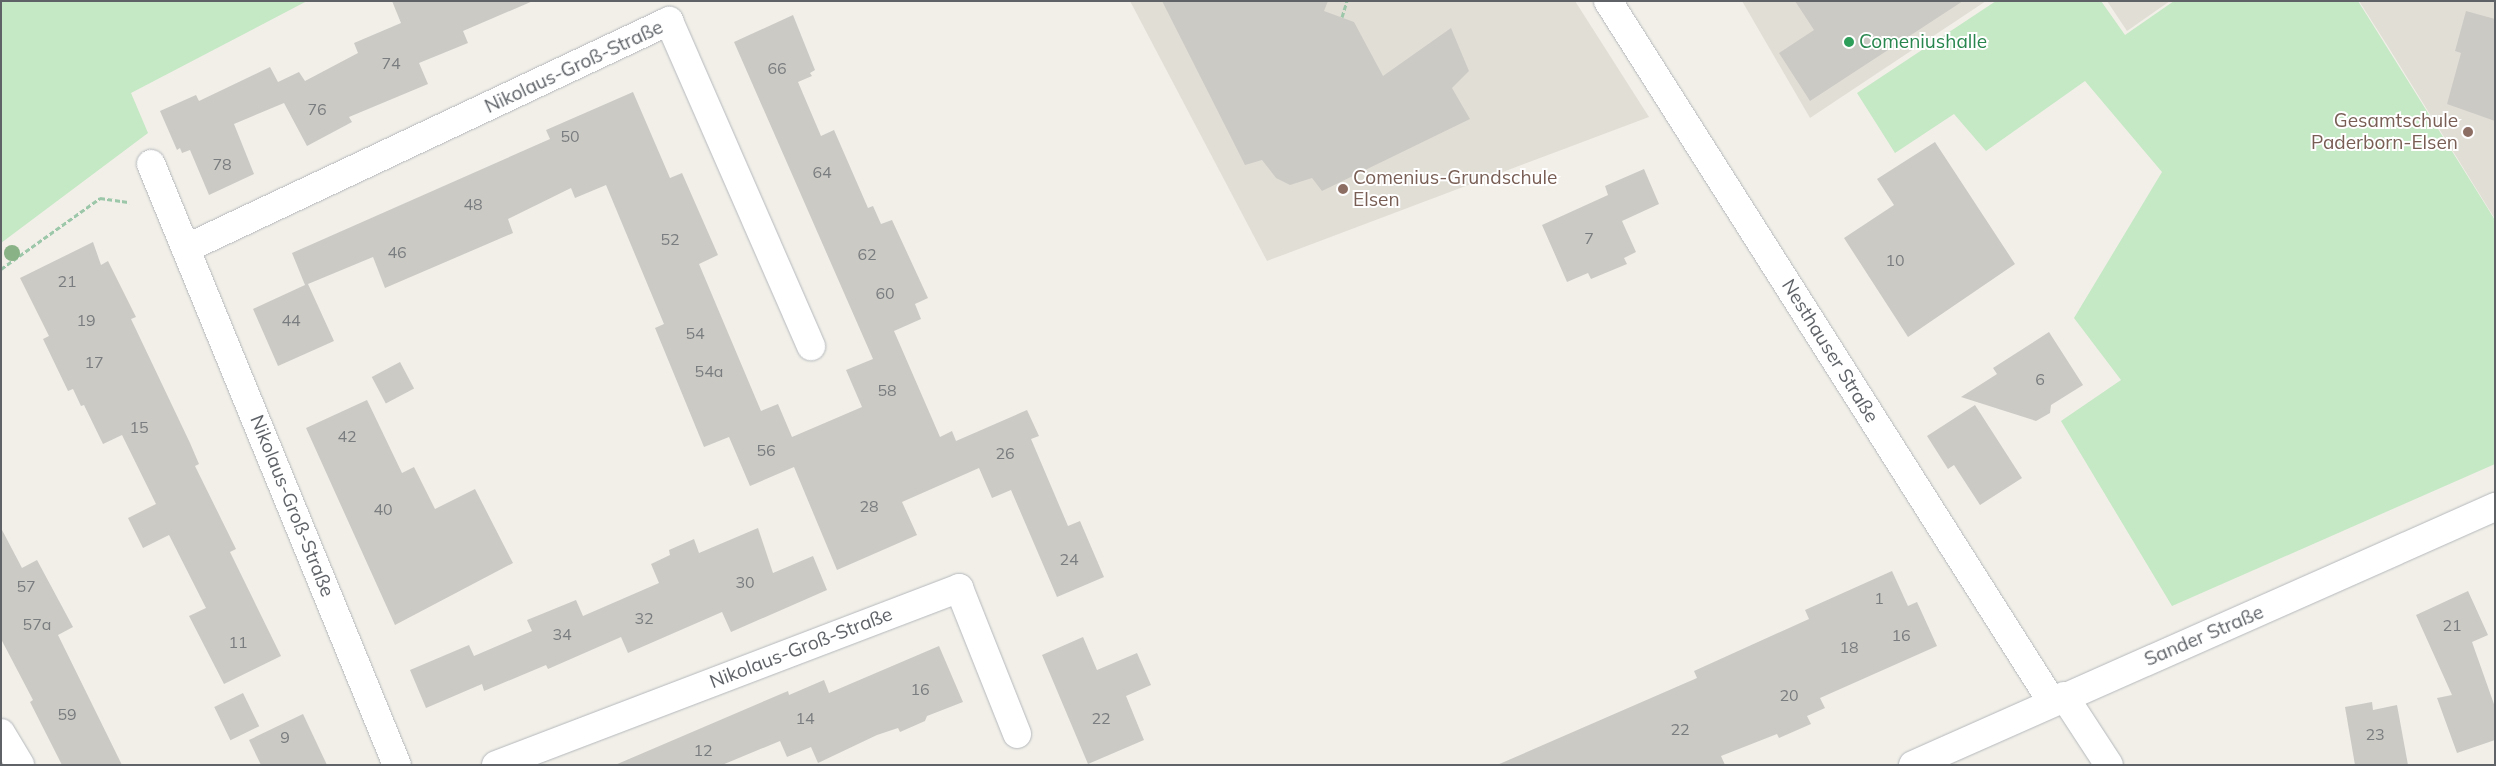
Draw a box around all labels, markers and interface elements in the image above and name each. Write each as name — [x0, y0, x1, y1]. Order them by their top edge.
street label: Nikolaus-Groß-Straße — [481, 16, 667, 118]
place label: Comeniushalle — [1859, 31, 1987, 53]
marker: Comeniushalle — [1843, 36, 1855, 48]
house number: 74 — [381, 53, 401, 73]
house number: 66 — [767, 58, 787, 78]
house number: 76 — [307, 99, 327, 119]
place label: Gesamtschule Paderborn-Elsen — [2311, 110, 2458, 154]
house number: 50 — [560, 126, 580, 146]
marker: Gesamtschule Paderborn-Elsen — [2462, 126, 2474, 138]
house number: 78 — [212, 154, 232, 174]
house number: 64 — [812, 162, 832, 182]
place label: Comenius-Grundschule Elsen — [1353, 167, 1557, 211]
marker: Comenius-Grundschule Elsen — [1337, 183, 1349, 195]
house number: 48 — [463, 194, 483, 214]
house number: 7 — [1584, 228, 1594, 248]
house number: 52 — [660, 229, 680, 249]
house number: 46 — [387, 242, 407, 262]
house number: 62 — [857, 244, 877, 264]
house number: 10 — [1885, 250, 1905, 270]
house number: 21 — [57, 271, 77, 291]
street label: Nesthauser Straße — [1777, 275, 1883, 427]
house number: 60 — [875, 283, 895, 303]
house number: 19 — [76, 310, 96, 330]
house number: 44 — [281, 310, 301, 330]
house number: 54 — [685, 323, 705, 343]
house number: 17 — [84, 352, 104, 372]
house number: 54a — [695, 361, 723, 381]
house number: 6 — [2035, 369, 2045, 389]
house number: 58 — [877, 380, 897, 400]
street label: Nikolaus-Groß-Straße — [245, 412, 339, 600]
house number: 15 — [129, 417, 149, 437]
house number: 42 — [337, 426, 357, 446]
house number: 56 — [756, 440, 776, 460]
house number: 26 — [995, 443, 1015, 463]
house number: 28 — [859, 496, 879, 516]
house number: 40 — [373, 499, 393, 519]
house number: 24 — [1059, 549, 1079, 569]
house number: 30 — [735, 572, 755, 592]
house number: 57 — [16, 576, 36, 596]
house number: 1 — [1874, 588, 1884, 608]
street label: Sander Straße — [2141, 601, 2267, 671]
street label: Nikolaus-Groß-Straße — [706, 603, 896, 693]
house number: 32 — [634, 608, 654, 628]
house number: 57a — [23, 614, 51, 634]
house number: 21 — [2442, 615, 2462, 635]
house number: 34 — [552, 624, 572, 644]
house number: 16 — [1891, 625, 1911, 645]
house number: 11 — [228, 632, 248, 652]
house number: 18 — [1839, 637, 1859, 657]
house number: 16 — [910, 679, 930, 699]
house number: 20 — [1779, 685, 1799, 705]
house number: 59 — [57, 704, 77, 724]
house number: 14 — [795, 708, 815, 728]
house number: 22 — [1091, 708, 1111, 728]
house number: 22 — [1670, 719, 1690, 739]
house number: 23 — [2365, 724, 2385, 744]
house number: 9 — [280, 727, 290, 747]
house number: 12 — [693, 740, 713, 760]

